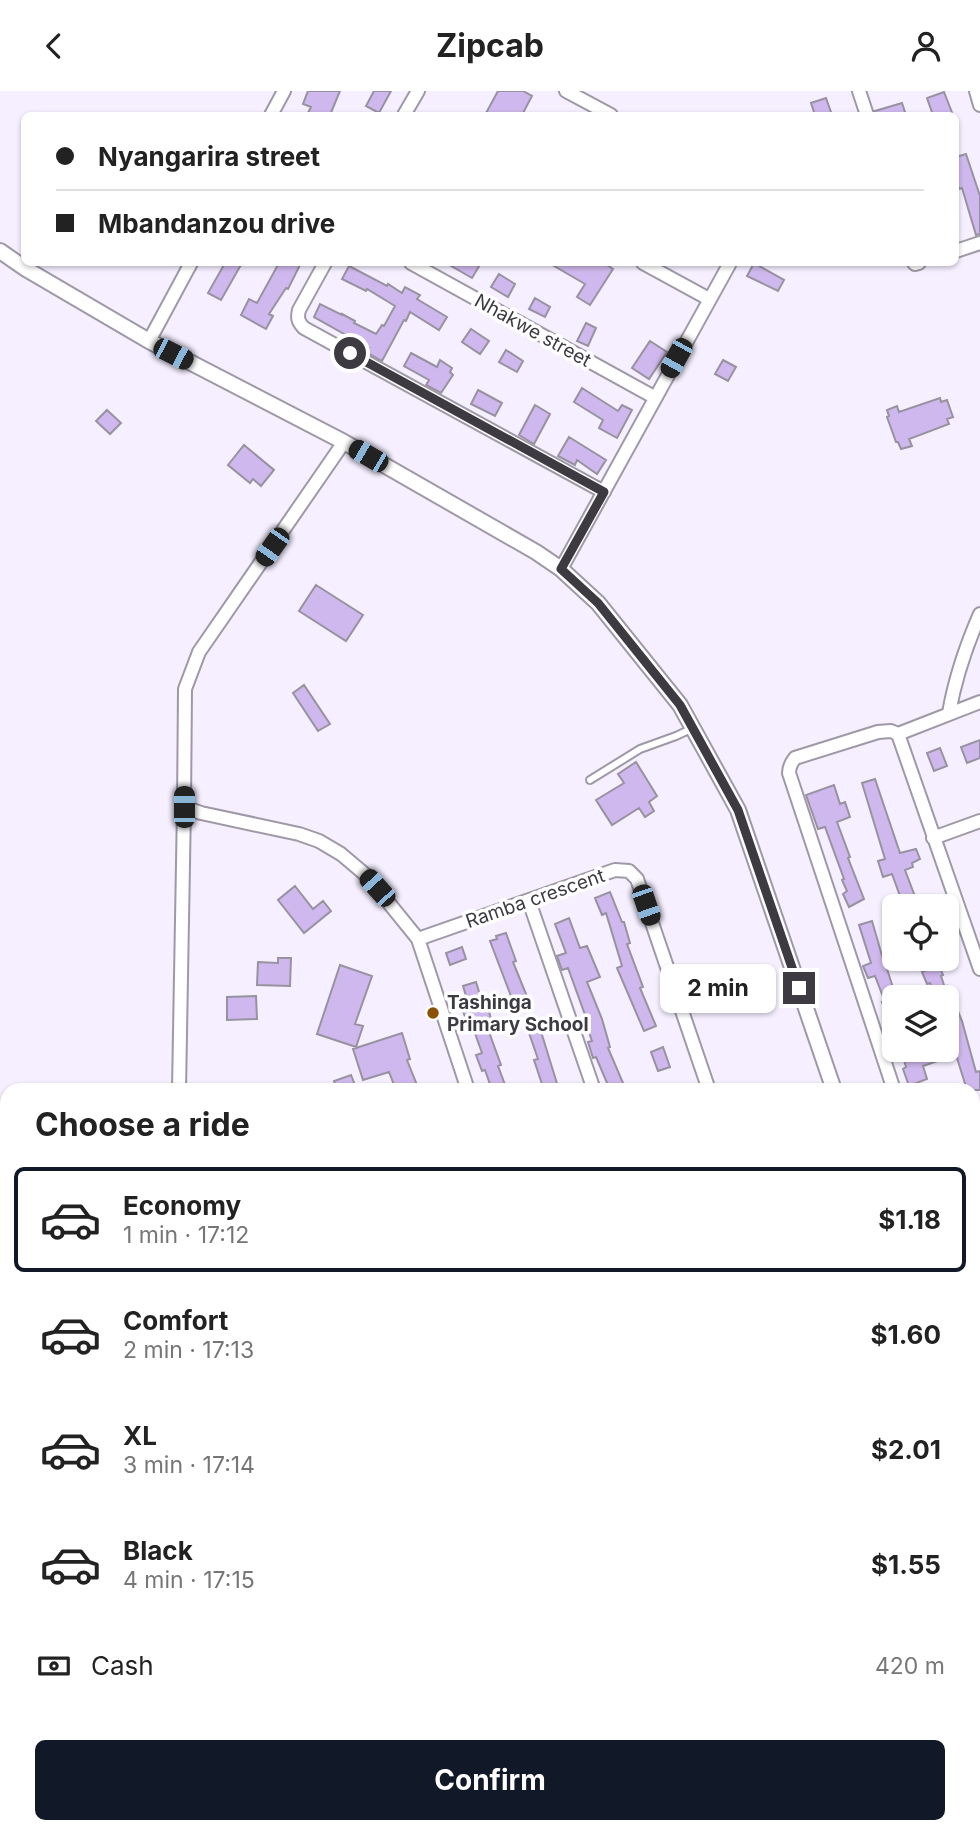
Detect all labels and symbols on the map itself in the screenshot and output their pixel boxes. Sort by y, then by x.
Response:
street label: Nhakwe street [470,289,595,372]
car [150,335,197,373]
car [657,335,696,381]
route start [334,337,366,369]
car [345,436,392,476]
car [252,524,293,570]
car [174,786,195,828]
street label: Ramba crescent [463,864,608,933]
car [356,865,399,911]
car [630,882,663,928]
callout: 2 min [659,963,774,1013]
route end [783,972,815,1004]
place label: Tashinga Primary School [447,991,589,1036]
marker: Tashinga Primary School [425,1005,441,1021]

